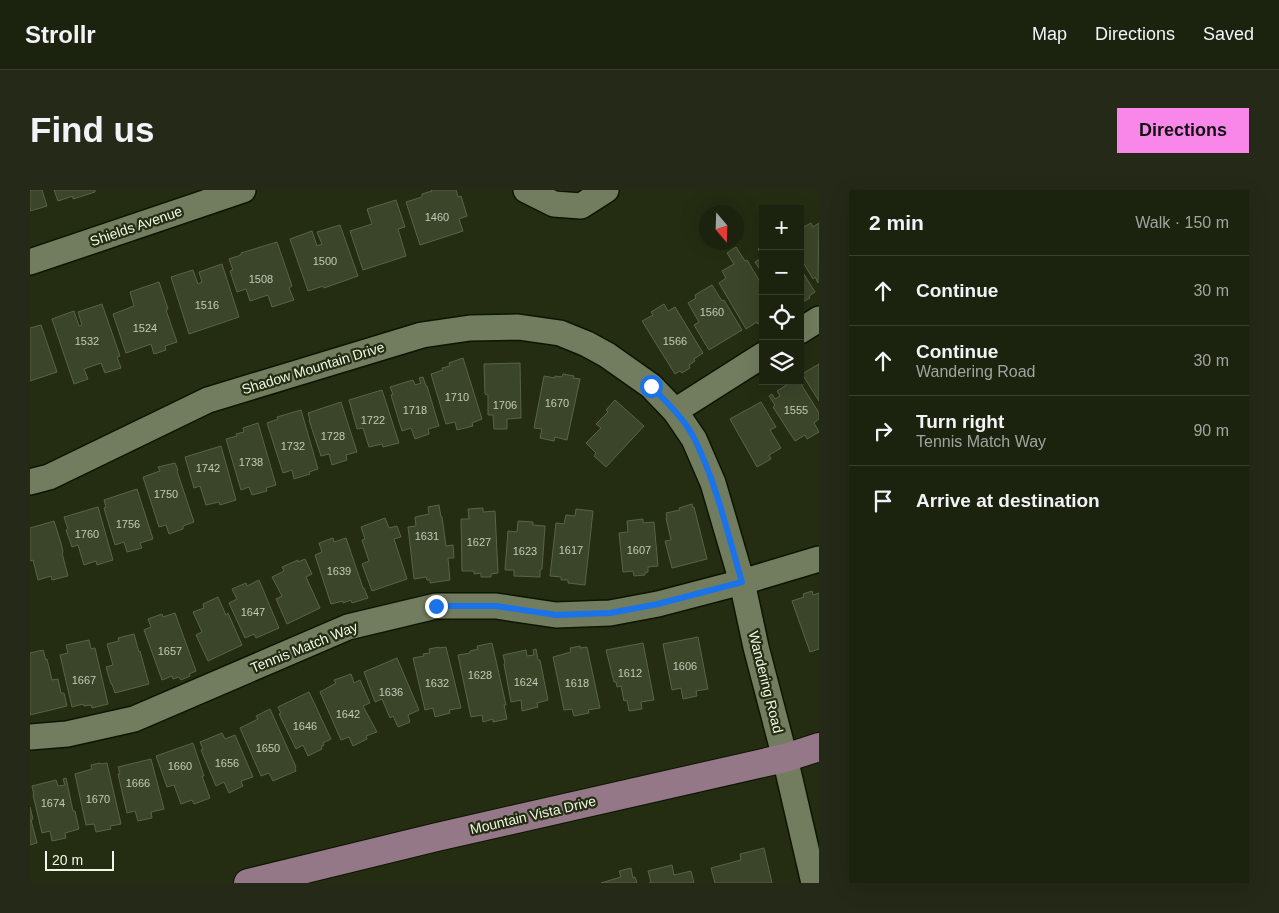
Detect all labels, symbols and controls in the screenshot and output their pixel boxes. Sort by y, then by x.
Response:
text: Strollr [25,21,96,48]
text: Map [1032,24,1067,44]
text: Directions [1095,24,1175,44]
text: Saved [1203,24,1254,44]
button: Directions [1117,108,1249,153]
text: Find us [30,110,154,149]
street label: Shields Avenue [88,203,184,249]
north arrow [699,205,744,250]
map controls [759,205,804,385]
button: + [759,205,804,250]
house number: 1460 [425,211,449,223]
text: 2 min [869,211,924,234]
text: Walk · 150 m [1135,214,1229,231]
button: − [759,250,804,295]
house number: 1500 [313,255,337,267]
house number: 1508 [249,273,273,285]
icon: ahead [869,277,897,305]
text: Continue [916,280,998,301]
text: 30 m [1193,282,1229,299]
button: locate [759,295,804,340]
house number: 1516 [195,299,219,311]
house number: 1560 [700,306,724,318]
house number: 1524 [133,322,157,334]
house number: 1532 [75,335,99,347]
house number: 1566 [663,335,687,347]
street label: Shadow Mountain Drive [240,339,387,397]
button: layers [759,340,804,385]
text: Continue [916,341,998,362]
icon: ahead [869,347,897,375]
text: 30 m [1193,352,1229,369]
text: Wandering Road [916,363,1035,380]
route start [640,375,663,398]
house number: 1710 [445,391,469,403]
house number: 1670 [545,397,569,409]
house number: 1706 [493,399,517,411]
house number: 1718 [403,404,427,416]
house number: 1555 [784,404,808,416]
text: Turn right [916,411,1004,432]
house number: 1722 [361,414,385,426]
icon: right [869,417,897,445]
text: 90 m [1193,422,1229,439]
house number: 1728 [321,430,345,442]
text: Tennis Match Way [916,433,1046,450]
house number: 1732 [281,440,305,452]
house number: 1738 [239,456,263,468]
house number: 1742 [196,462,220,474]
icon: arrive [869,487,897,515]
house number: 1750 [154,488,178,500]
text: Arrive at destination [916,490,1100,511]
house number: 1756 [116,518,140,530]
house number: 1760 [75,528,99,540]
house number: 1631 [415,530,439,542]
house number: 1627 [467,536,491,548]
house number: 1617 [559,544,583,556]
house number: 1607 [627,544,651,556]
house number: 1623 [513,545,537,557]
house number: 1639 [327,565,351,577]
route end [425,595,448,618]
house number: 1647 [241,606,265,618]
street label: Tennis Match Way [248,618,360,676]
street label: Wandering Road [746,629,786,735]
house number: 1657 [158,645,182,657]
house number: 1606 [673,660,697,672]
house number: 1612 [618,667,642,679]
house number: 1628 [468,669,492,681]
house number: 1667 [72,674,96,686]
house number: 1624 [514,676,538,688]
house number: 1632 [425,677,449,689]
house number: 1618 [565,677,589,689]
house number: 1636 [379,686,403,698]
house number: 1642 [336,708,360,720]
house number: 1646 [293,720,317,732]
house number: 1650 [256,742,280,754]
house number: 1656 [215,757,239,769]
house number: 1660 [168,760,192,772]
house number: 1666 [126,777,150,789]
house number: 1670 [86,793,110,805]
street label: Mountain Vista Drive [468,793,598,837]
house number: 1674 [41,797,65,809]
scale bar [45,848,114,871]
text: 20 m [52,852,83,868]

